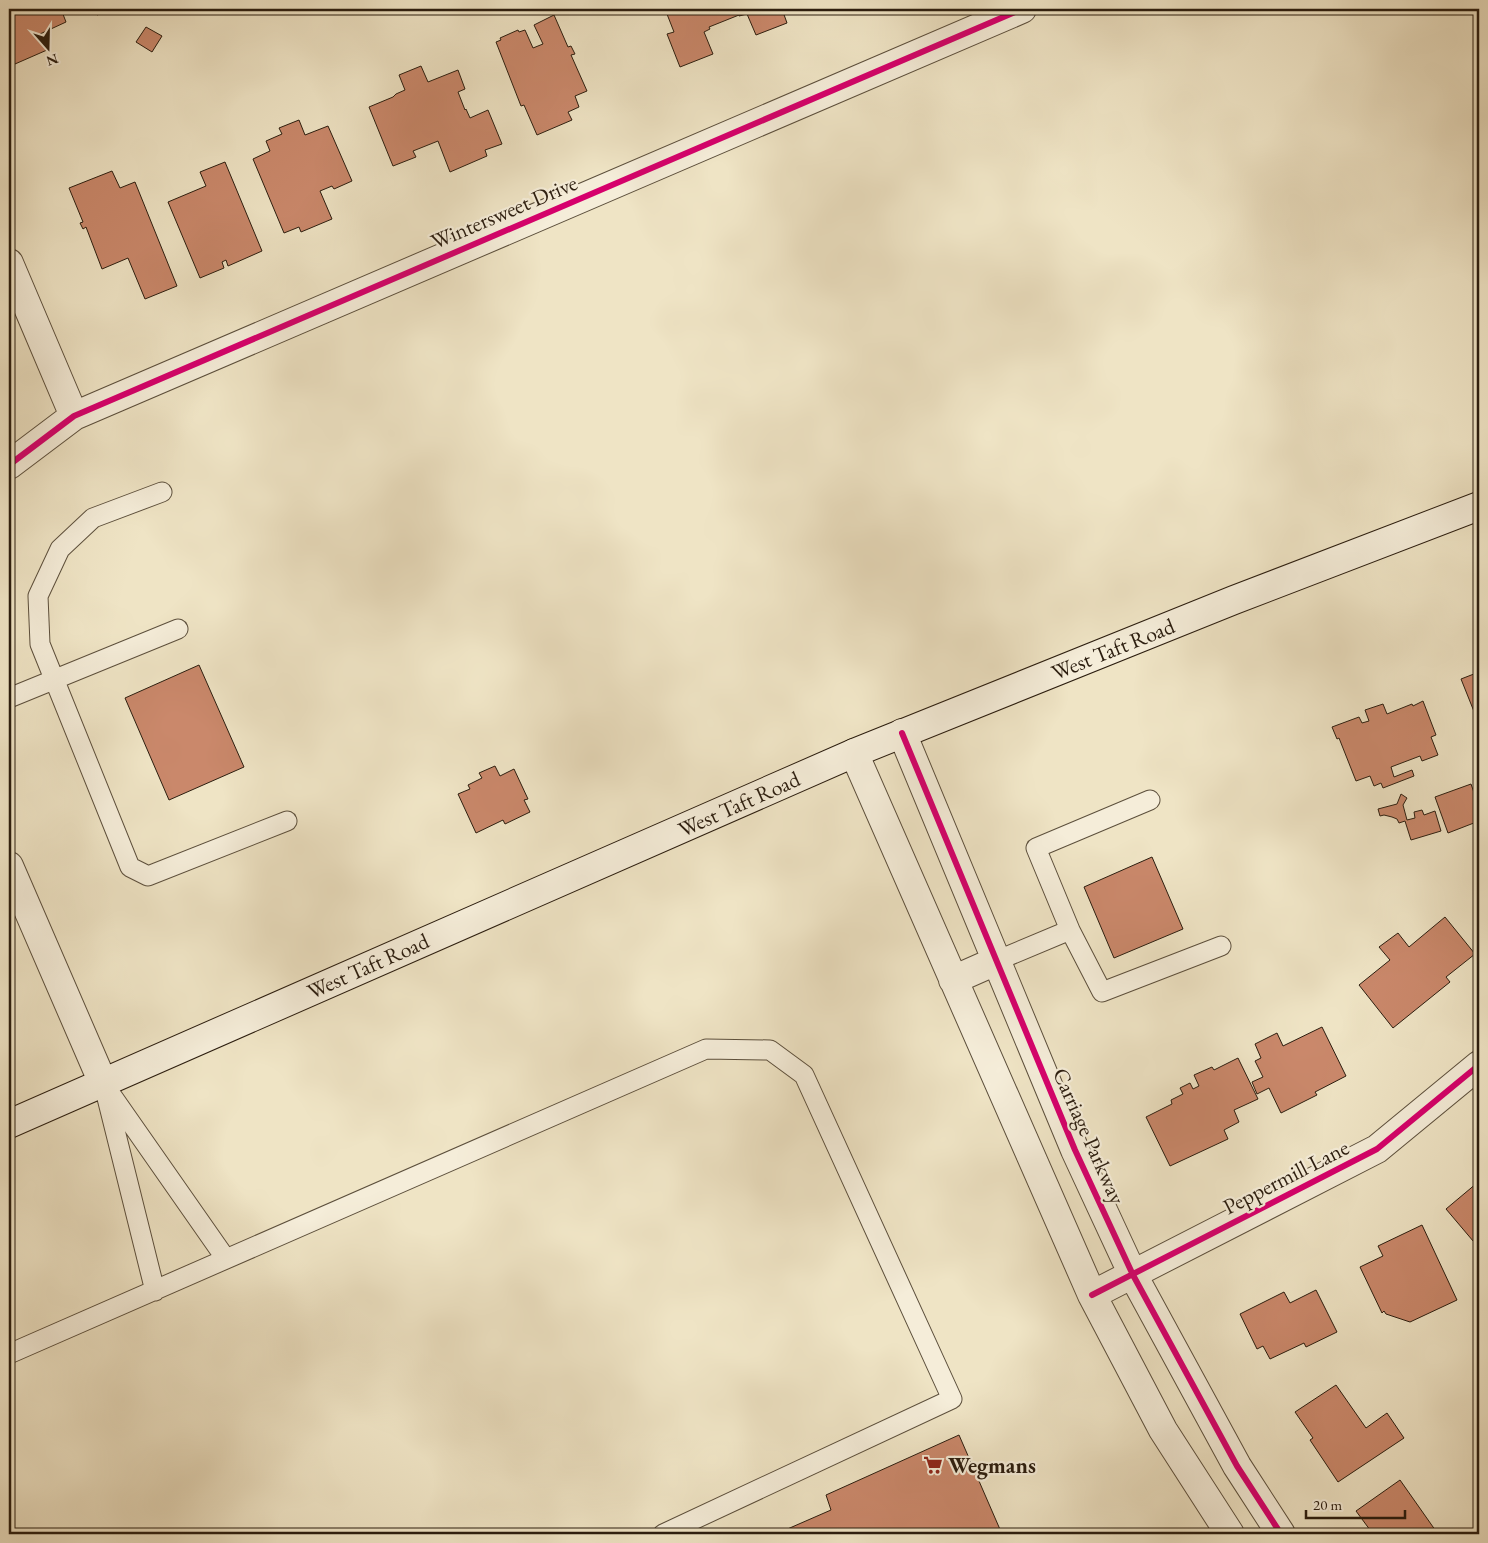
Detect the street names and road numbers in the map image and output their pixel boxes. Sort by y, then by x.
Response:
street label: Wintersweet Drive [426,168,582,256]
street label: West Taft Road [1047,611,1180,687]
street label: West Taft Road [673,764,805,844]
street label: West Taft Road [302,926,434,1006]
street label: Carriage Parkway [1046,1063,1132,1209]
street label: Peppermill Lane [1218,1133,1354,1221]

